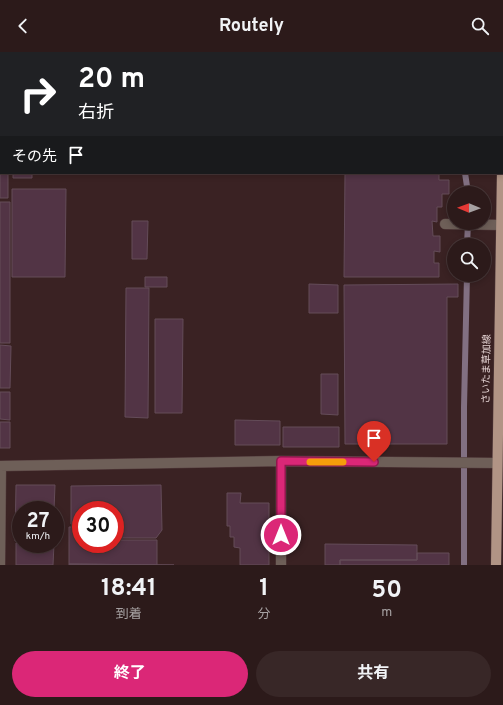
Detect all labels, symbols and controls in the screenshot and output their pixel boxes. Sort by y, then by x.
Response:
icon: back [12,15,34,37]
text: Routely [219,15,284,38]
icon: search [469,15,491,37]
text: 20 m [78,62,145,98]
icon: right [12,68,64,120]
text: 右折 [78,102,114,125]
icon: arrive [65,144,87,166]
text: その先 [12,148,57,167]
north arrow [447,186,491,230]
map controls [447,186,491,282]
button: search [447,238,491,282]
street label: さいたま草加線 [480,334,494,404]
pin [357,421,391,462]
icon: arrive [363,427,385,449]
speed limit sign: 30 [72,501,124,553]
text: 27 [27,509,49,535]
position arrow [260,514,302,556]
text: km/h [26,530,50,543]
text: 18:41 [101,574,157,604]
text: 1 [259,574,269,604]
text: 50 [372,576,402,606]
text: m [381,605,392,621]
text: 到着 [116,607,142,623]
text: 分 [258,607,271,623]
button: 終了 [12,651,248,697]
button: 共有 [256,651,491,697]

